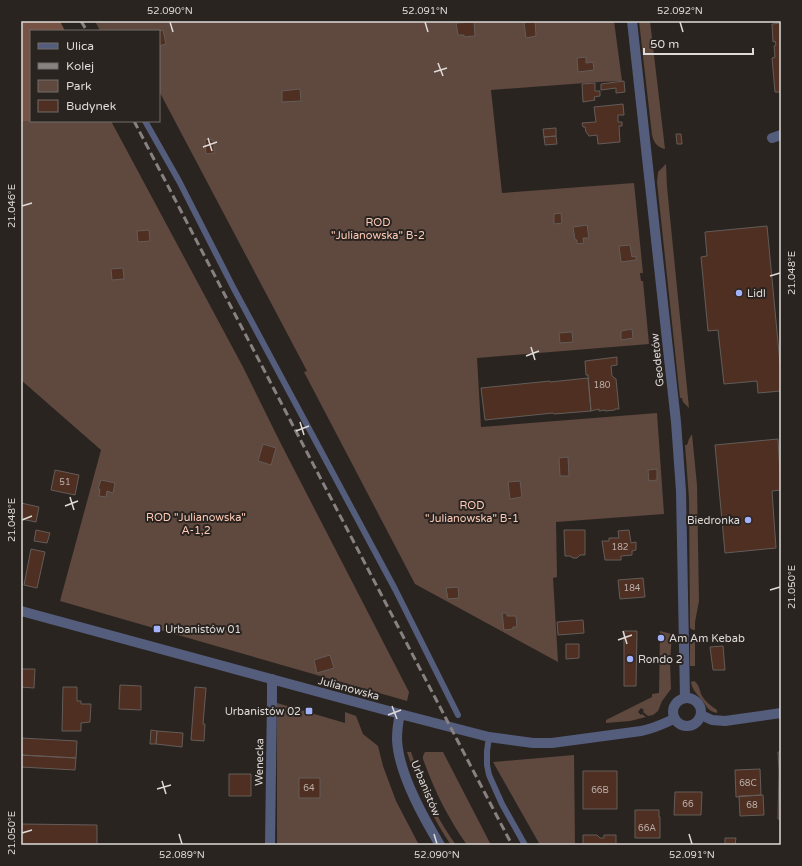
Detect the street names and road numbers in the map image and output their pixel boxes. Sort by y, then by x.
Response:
street label: Geodetów [648,332,667,387]
street label: Julianowska [317,674,381,703]
street label: Wenecka [253,738,266,786]
street label: Urbanistów [408,758,443,818]

